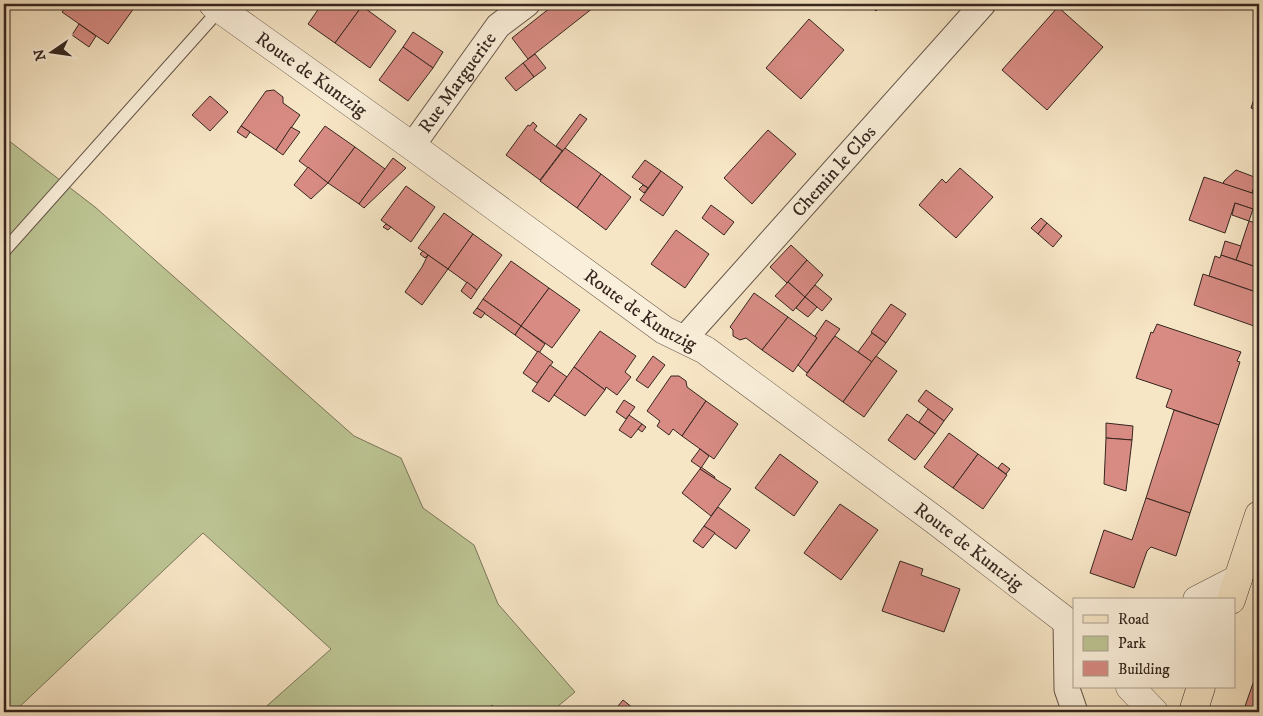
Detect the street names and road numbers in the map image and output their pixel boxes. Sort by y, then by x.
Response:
street label: Route de Kuntzig [251,27,372,122]
street label: Rue Marguerite [414,28,501,137]
street label: Chemin le Clos [787,121,881,222]
street label: Route de Kuntzig [580,264,701,356]
street label: Route de Kuntzig [910,497,1028,596]

